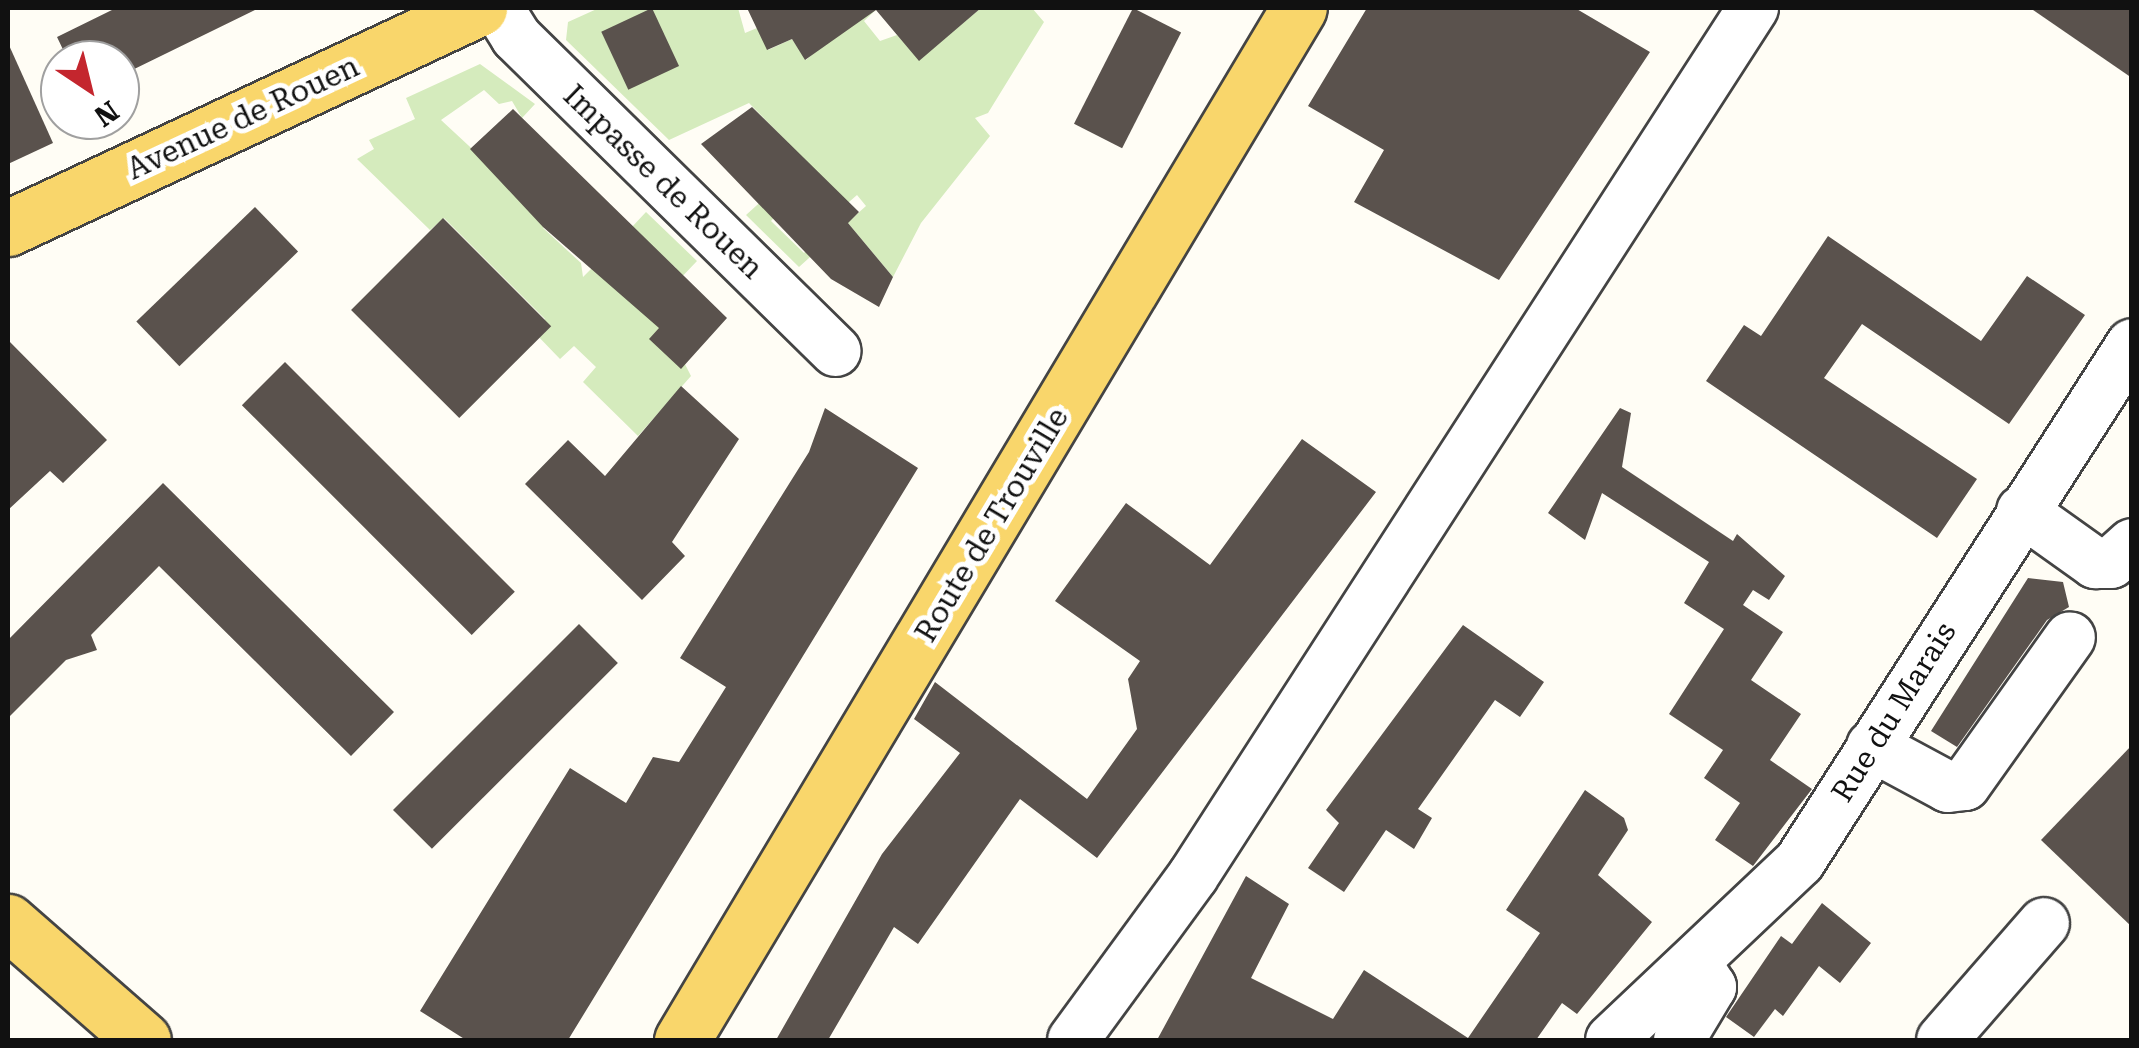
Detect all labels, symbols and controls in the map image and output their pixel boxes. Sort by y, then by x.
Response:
north arrow [40,40,140,140]
street label: Avenue de Rouen [121,48,365,188]
street label: Impasse de Rouen [556,78,770,286]
text: N [88,94,125,133]
street label: Route de Trouville [908,401,1076,649]
street label: Rue du Marais [1824,615,1964,809]

